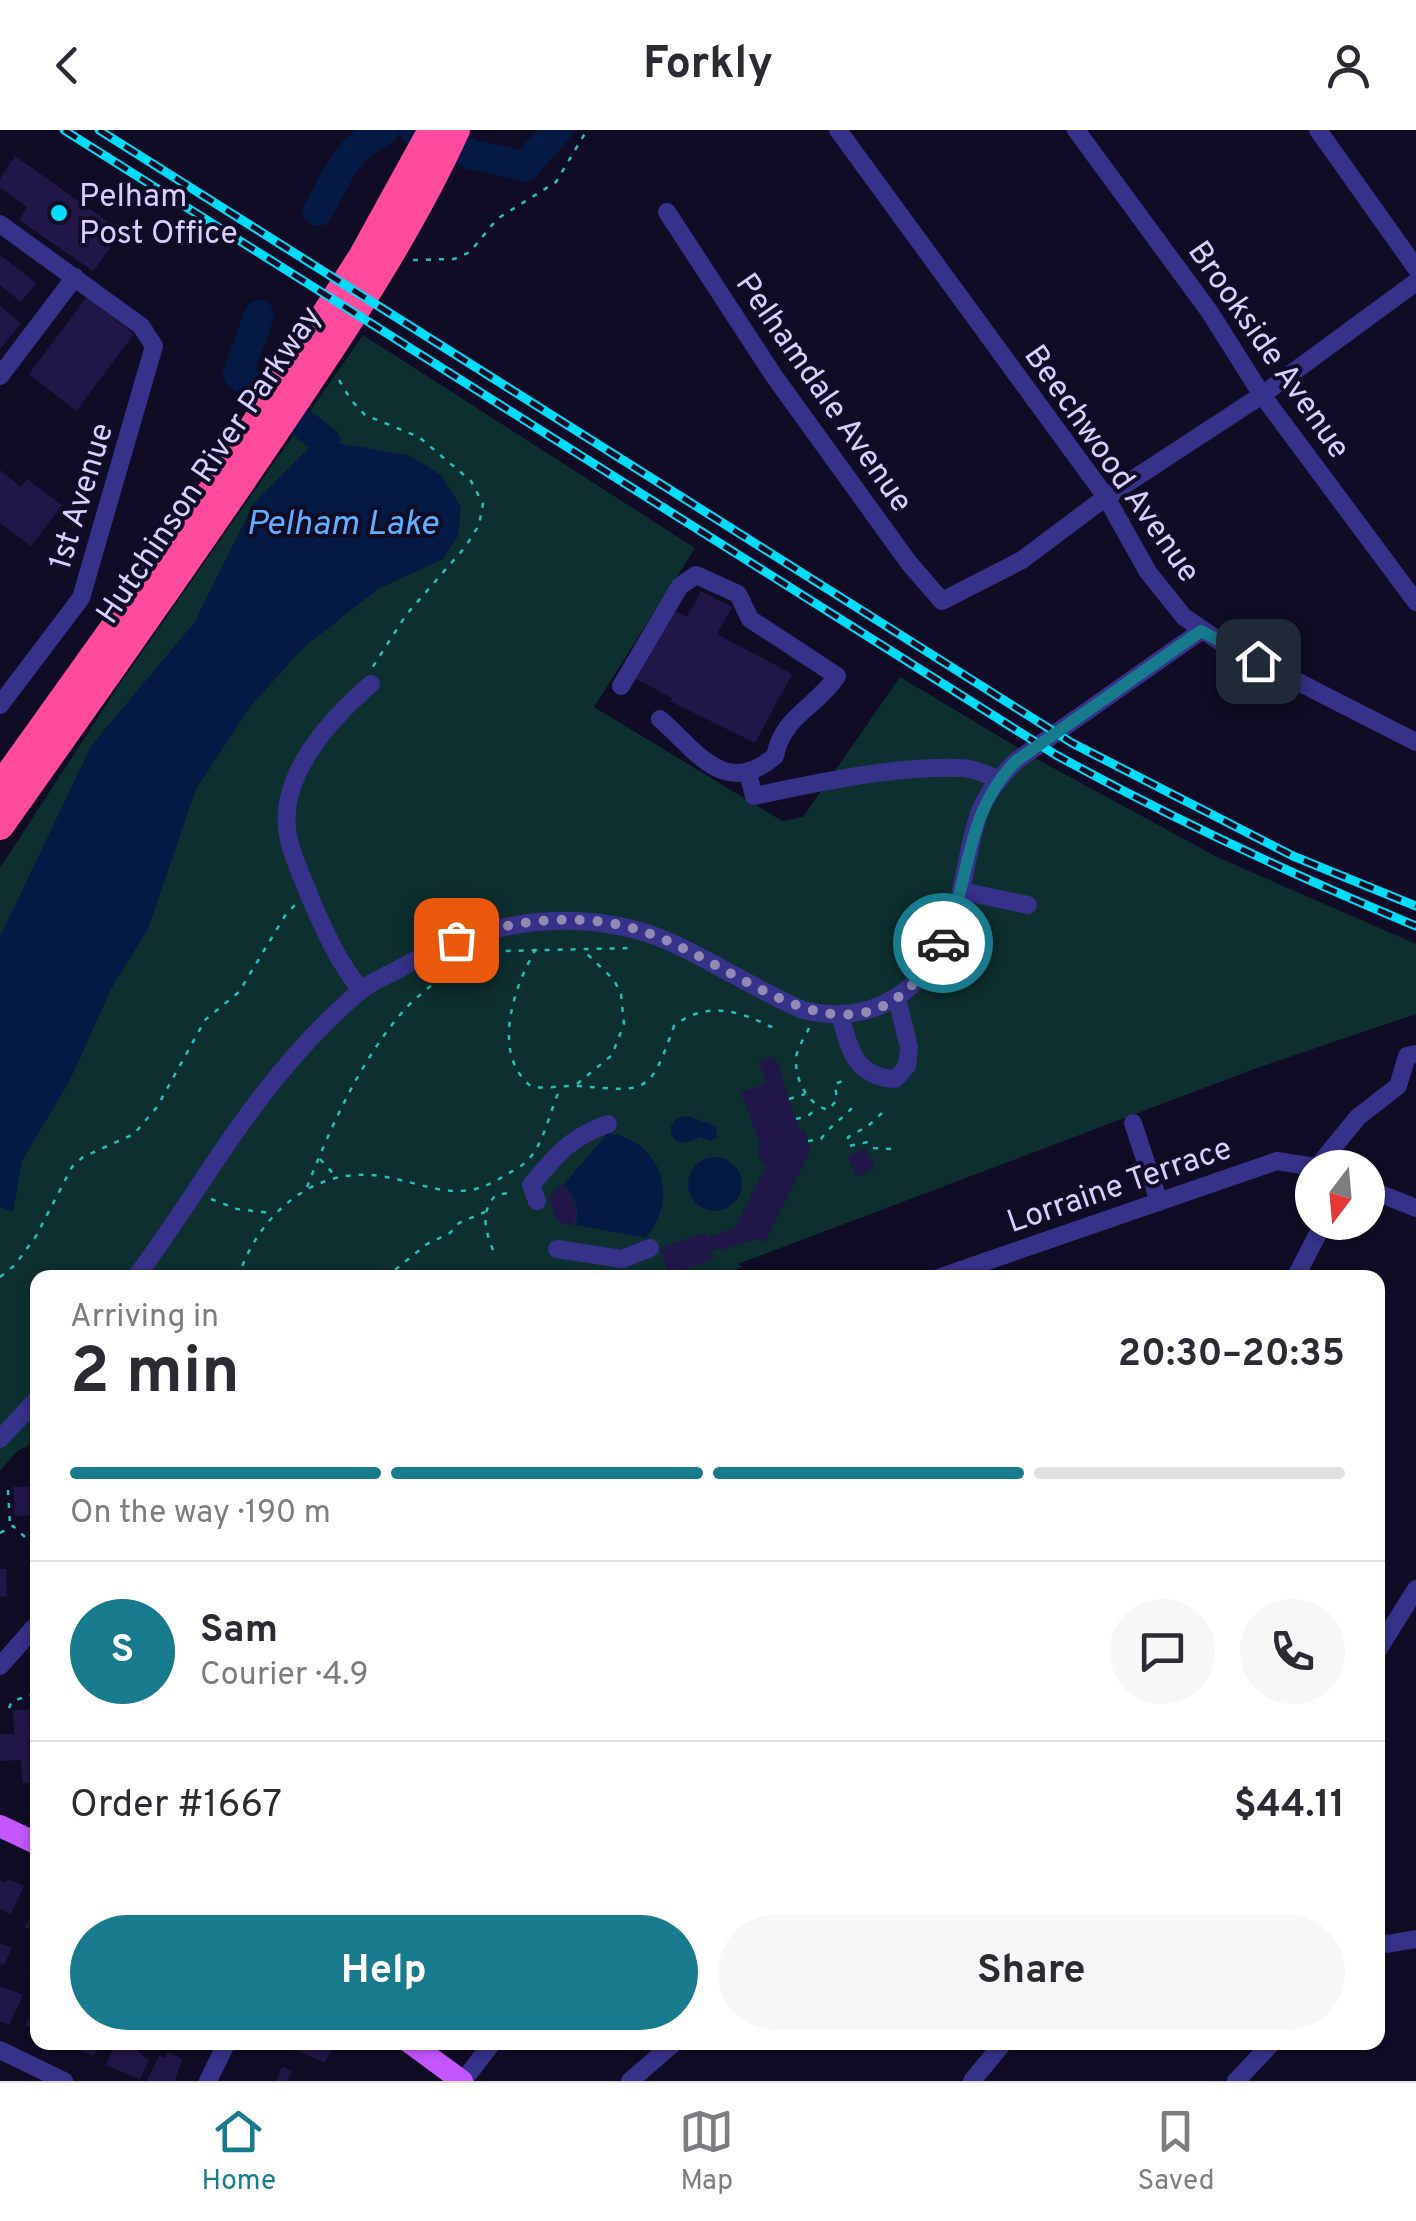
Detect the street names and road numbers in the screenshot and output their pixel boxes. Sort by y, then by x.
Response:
street label: Brookside Avenue [1178,234,1358,467]
street label: Pelhamdale Avenue [725,267,920,521]
street label: Hutchinson River Parkway [89,299,332,632]
street label: Beechwood Avenue [1014,338,1208,591]
street label: 1st Avenue [42,419,124,575]
street label: Lorraine Terrace [1002,1130,1237,1244]

